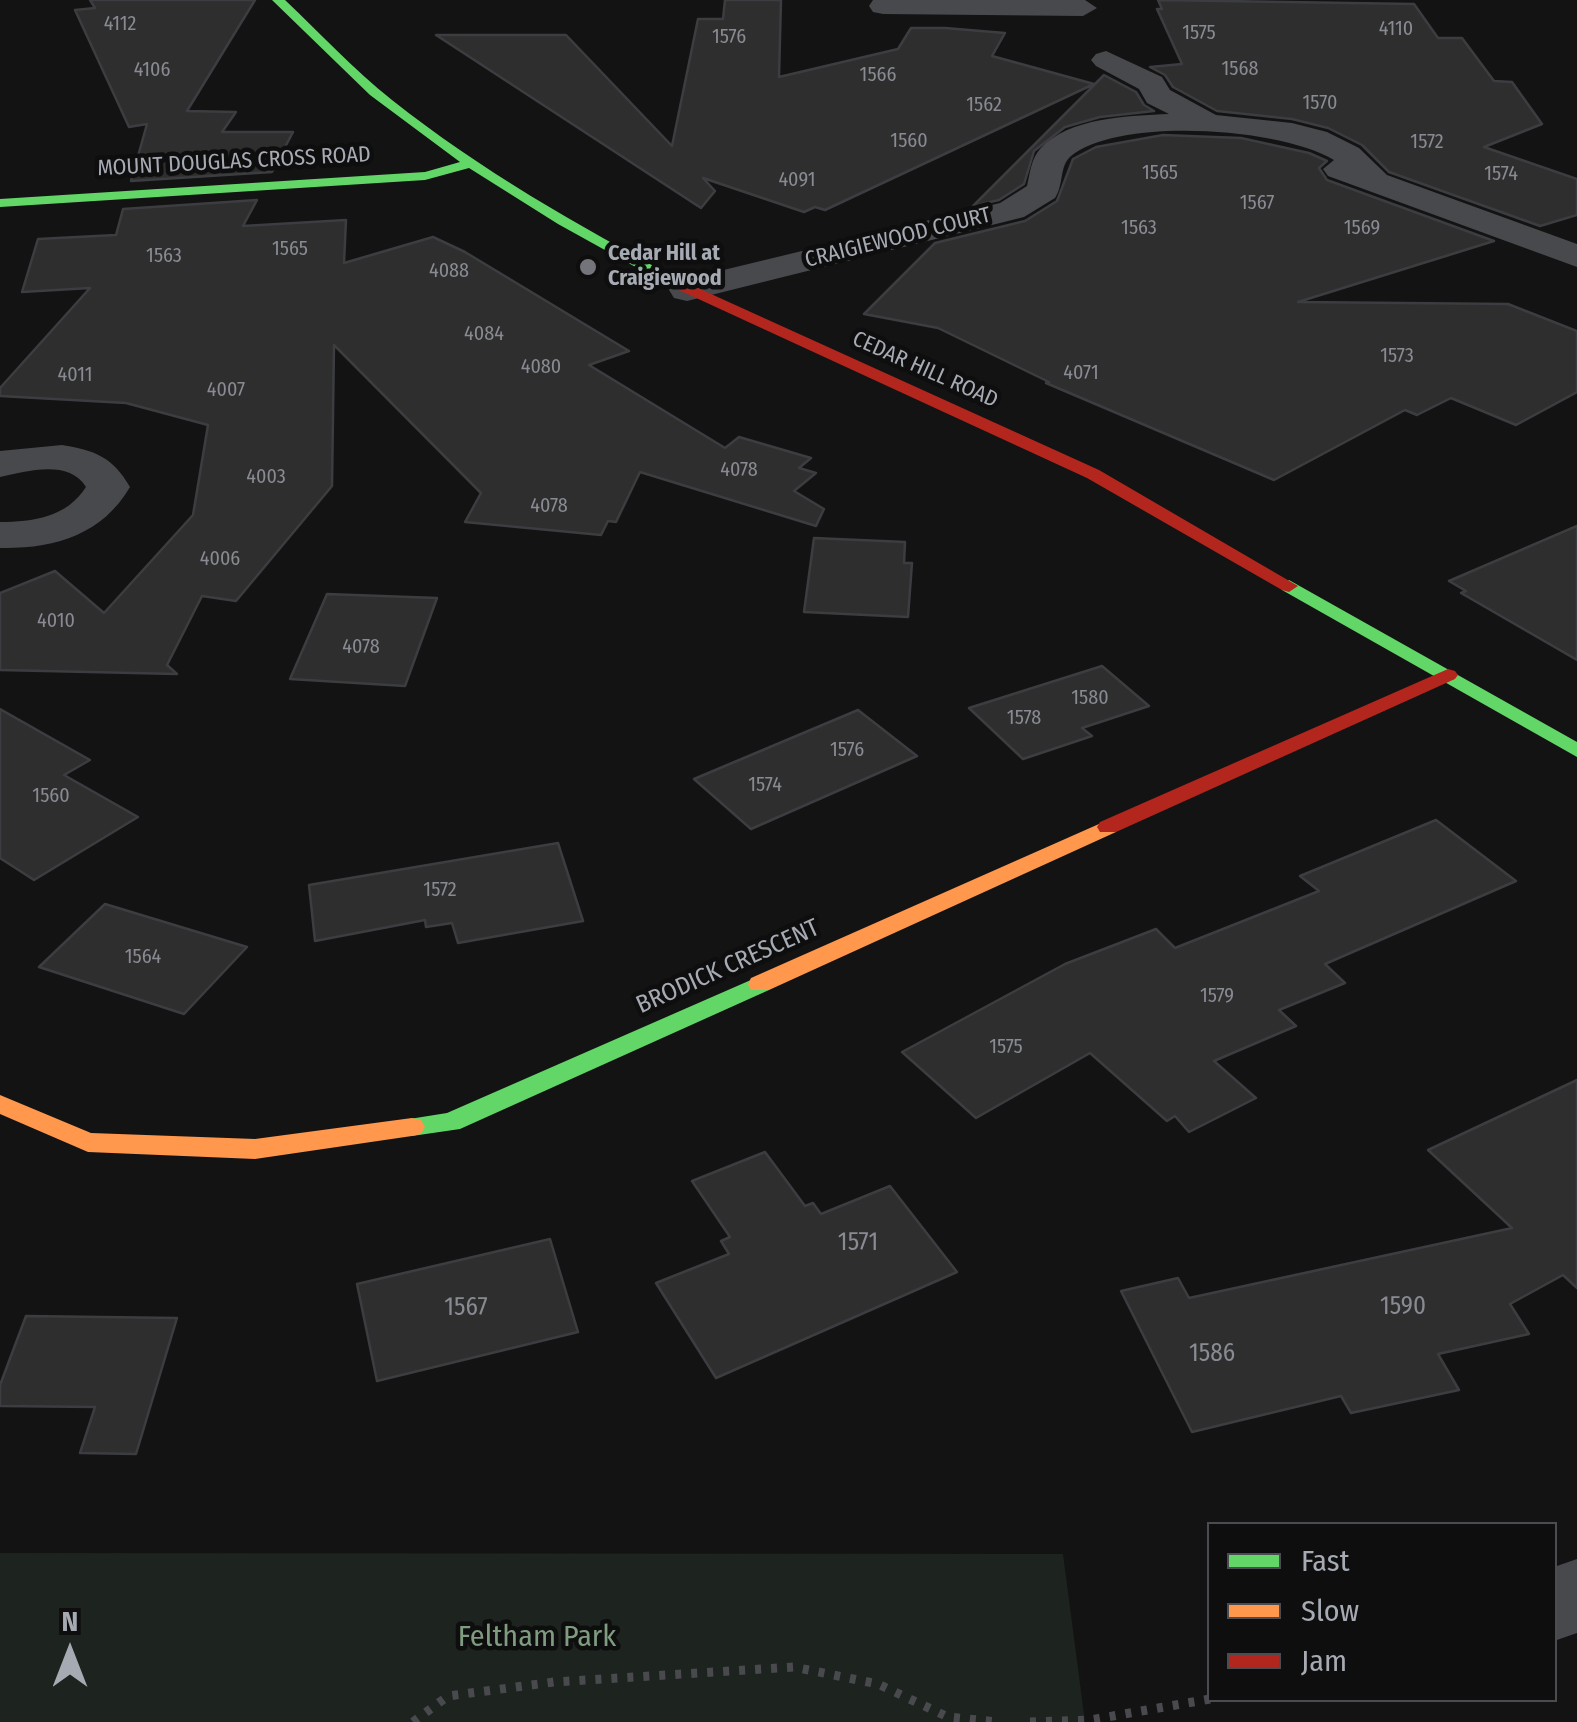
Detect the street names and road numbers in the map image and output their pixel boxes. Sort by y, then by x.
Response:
street label: MOUNT DOUGLAS CROSS ROAD [97,142,371,182]
street label: CRAIGIEWOOD COURT [802,202,994,274]
street label: CEDAR HILL ROAD [848,326,1002,414]
street label: BRODICK CRESCENT [632,913,824,1021]

